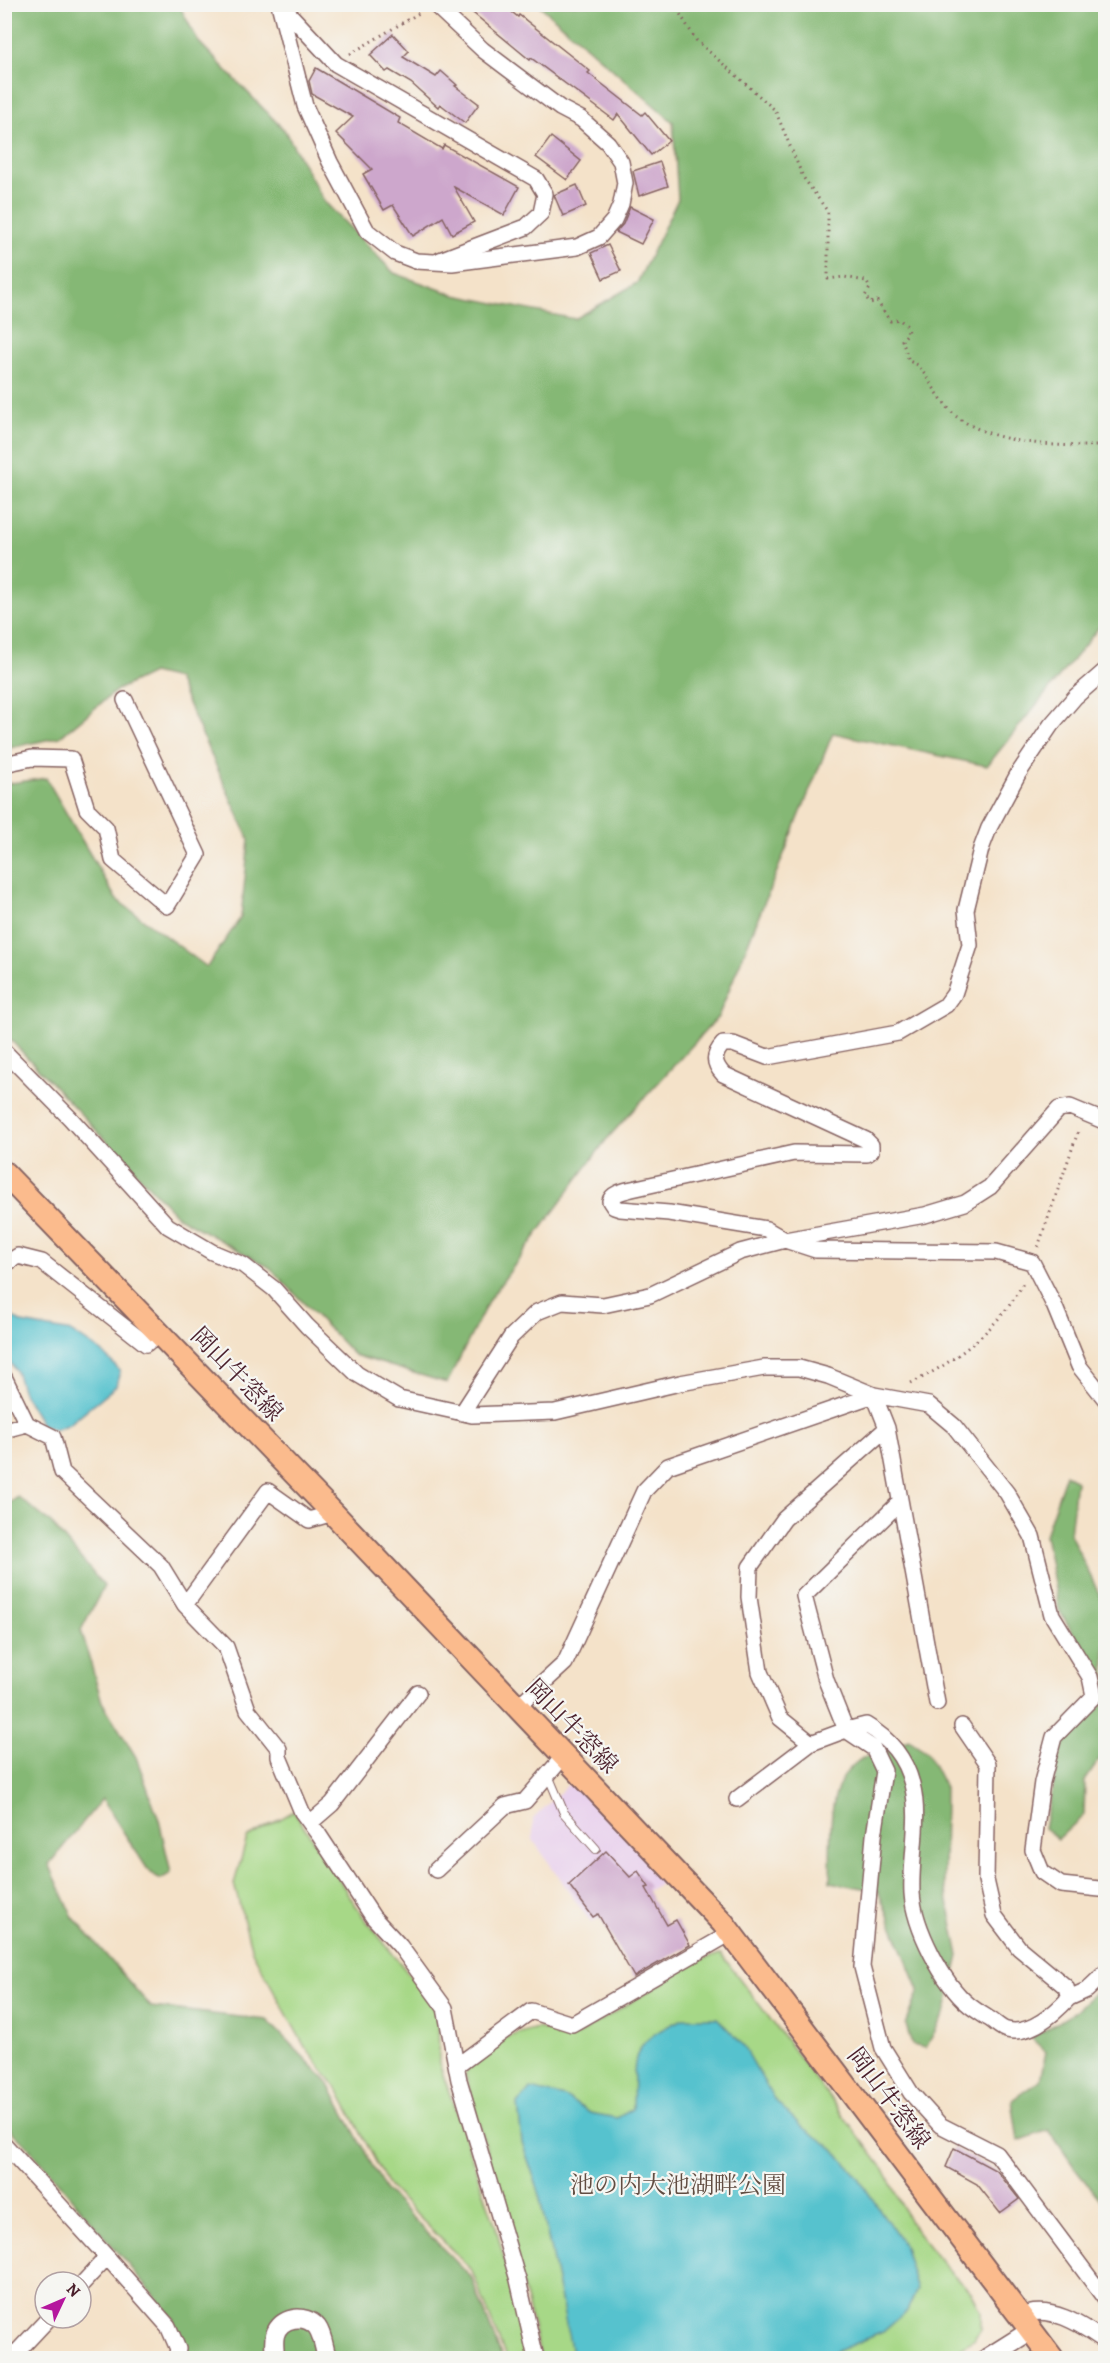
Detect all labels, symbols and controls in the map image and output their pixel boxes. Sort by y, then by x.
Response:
street label: 岡山牛窓線 [184,1320,290,1428]
street label: 岡山牛窓線 [519,1672,625,1780]
street label: 岡山牛窓線 [840,2040,938,2156]
park label: 池の内大池湖畔公園 [570,2169,786,2201]
north arrow [33,2270,93,2330]
text: N [61,2278,85,2302]

